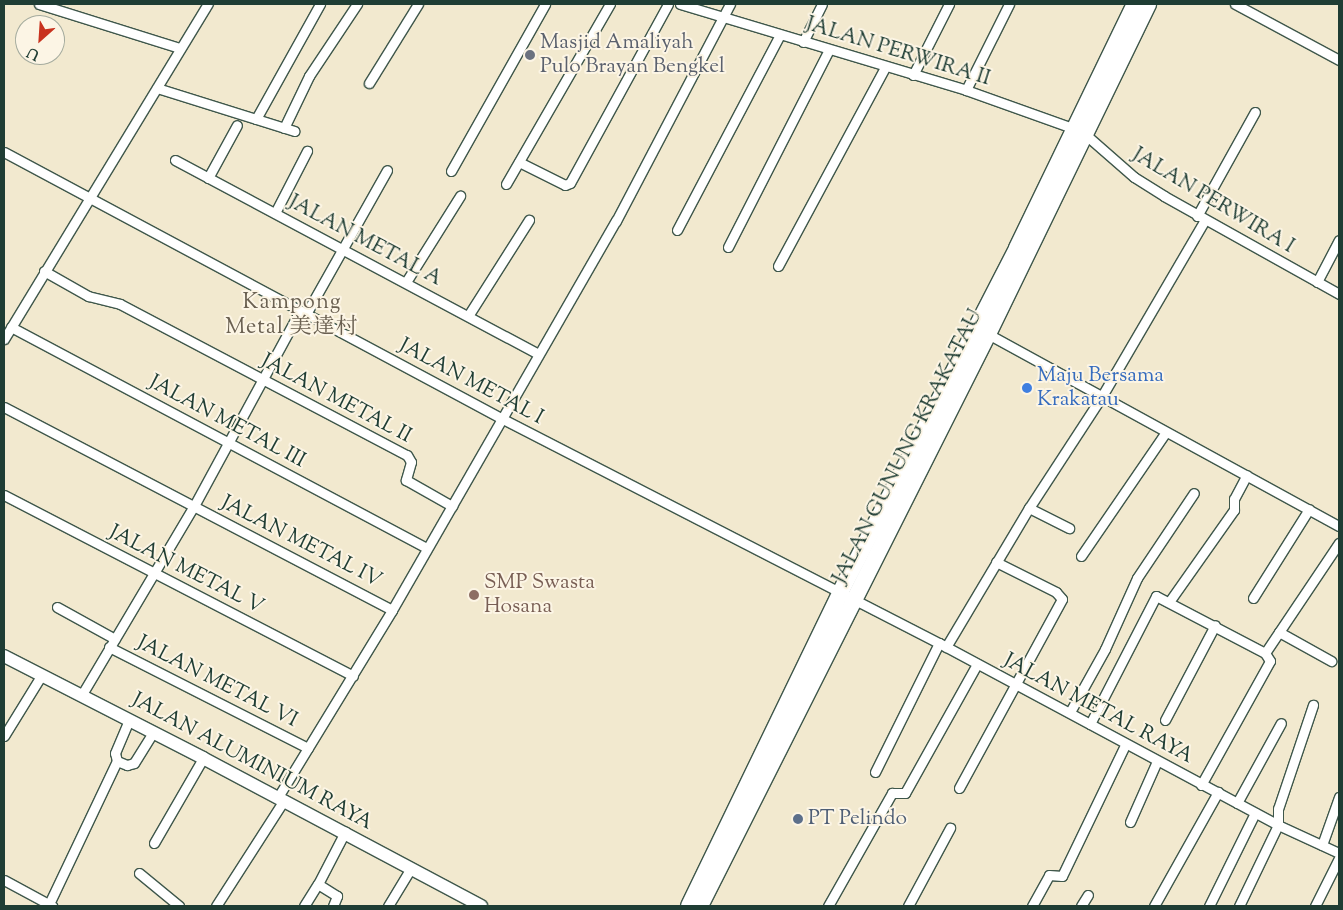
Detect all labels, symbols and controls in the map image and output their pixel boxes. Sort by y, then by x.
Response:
street label: JALAN PERWIRA II [803,12,993,92]
north arrow [15,15,65,65]
place label: Masjid Amaliyah Pulo Brayan Bengkel [540,30,725,80]
text: U [24,41,43,64]
marker: Masjid Amaliyah Pulo Brayan Bengkel [524,49,536,61]
street label: JALAN PERWIRA I [1127,143,1299,259]
street label: JALAN METAL A [284,190,446,292]
district label: Kampong Metal 美達村 [230,290,354,342]
street label: JALAN GUNUNG KRAKATAU [828,306,988,588]
street label: JALAN METAL I [394,333,548,431]
street label: JALAN METAL II [256,349,416,449]
place label: Maju Bersama Krakatau [1037,363,1164,413]
street label: JALAN METAL III [144,370,310,474]
marker: Maju Bersama Krakatau [1021,382,1033,394]
street label: JALAN METAL IV [216,491,386,593]
street label: JALAN METAL V [104,520,268,620]
place label: SMP Swasta Hosana [484,570,595,620]
marker: SMP Swasta Hosana [468,589,480,601]
street label: JALAN METAL VI [132,631,302,733]
street label: JALAN METAL RAYA [999,648,1197,770]
street label: JALAN ALUMINIUM RAYA [127,688,377,836]
place label: PT Pelindo [808,806,907,832]
marker: PT Pelindo [792,813,804,825]

